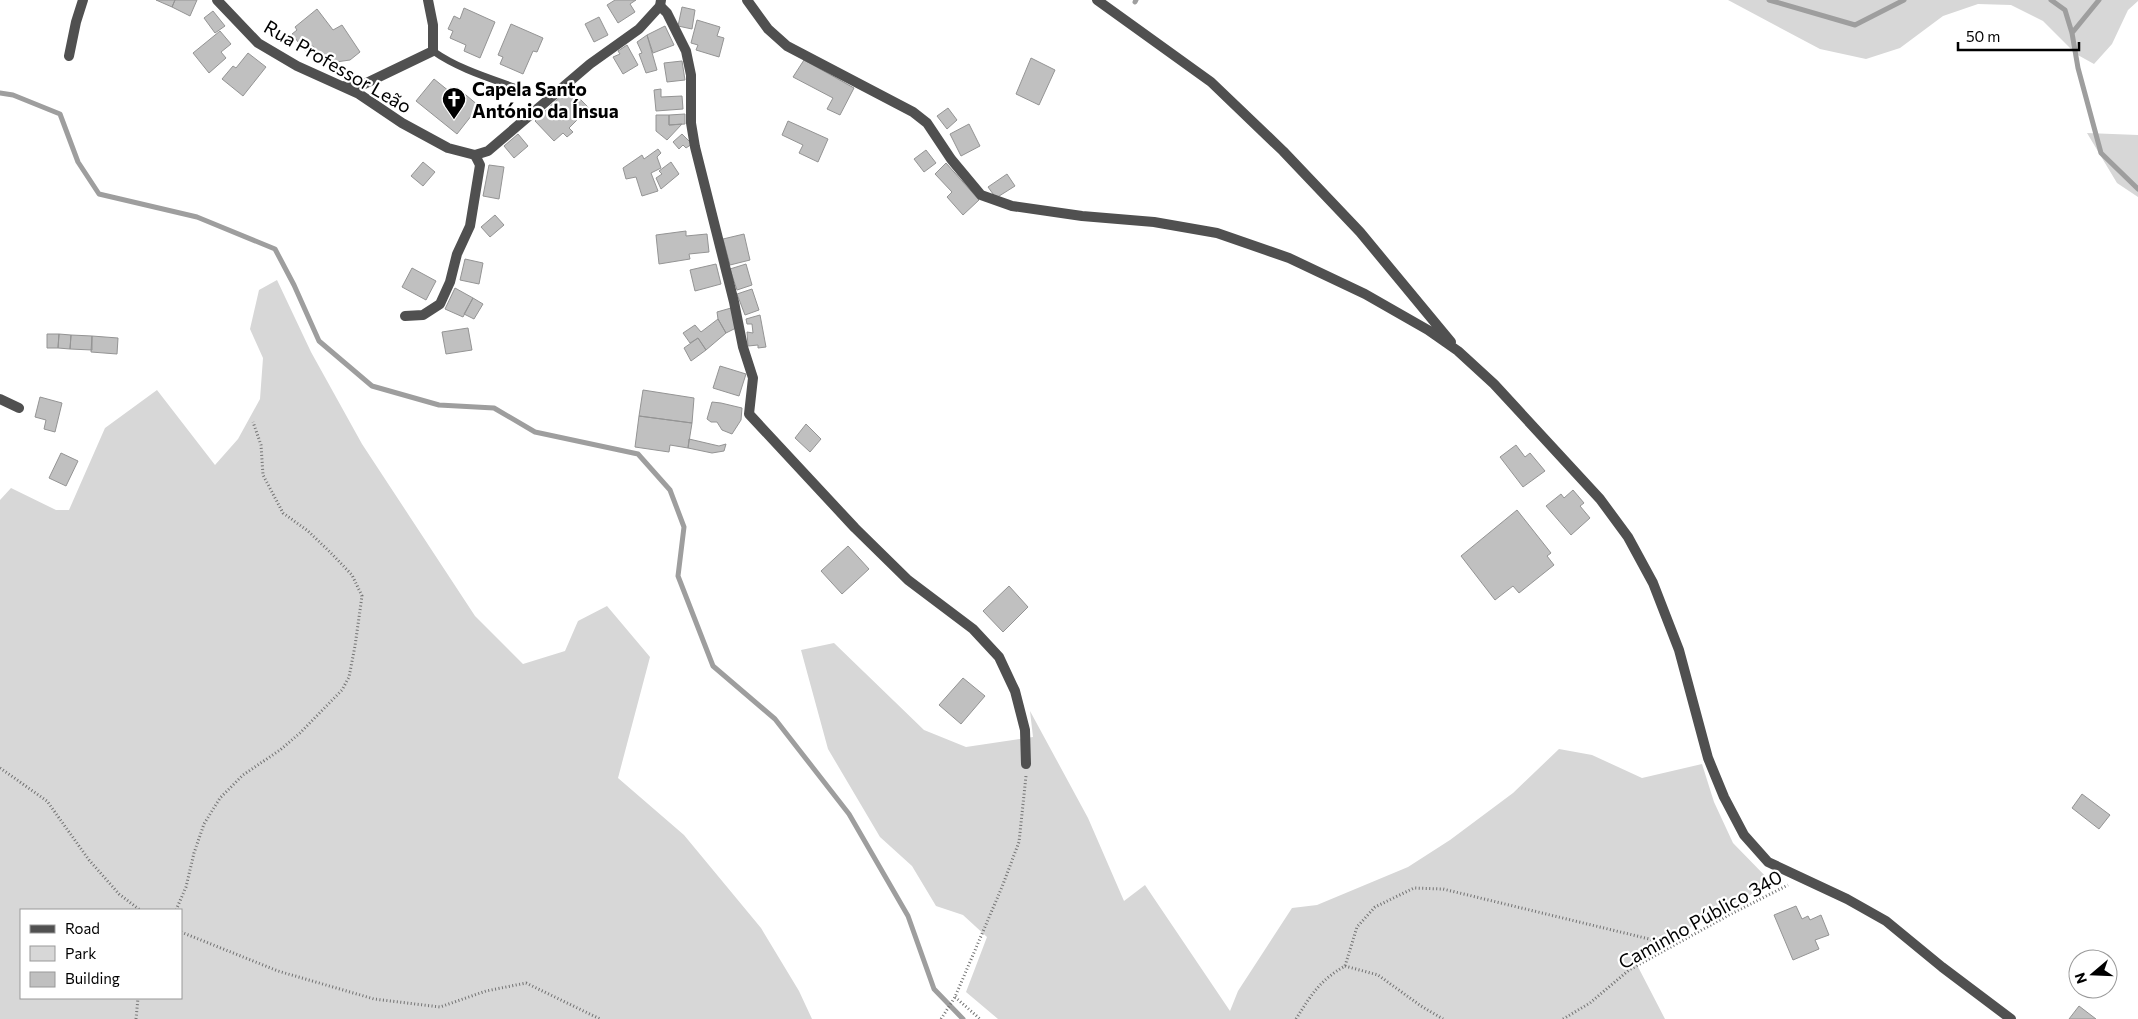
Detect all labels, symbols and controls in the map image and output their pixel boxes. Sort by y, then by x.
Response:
street label: Rua Professor Leão [260,14,416,118]
scale bar [1958,20,2079,52]
text: 50 m [1966,27,2000,45]
place label: Capela Santo António da Ínsua [472,77,619,122]
church icon: Capela Santo António da Ínsua [441,86,467,120]
street label: Caminho Público 340 [1614,864,1786,974]
legend [20,909,182,999]
text: Road [65,919,100,937]
text: Park [65,944,96,962]
north arrow [2068,949,2118,999]
text: Building [65,969,120,987]
text: N [2070,971,2090,986]

